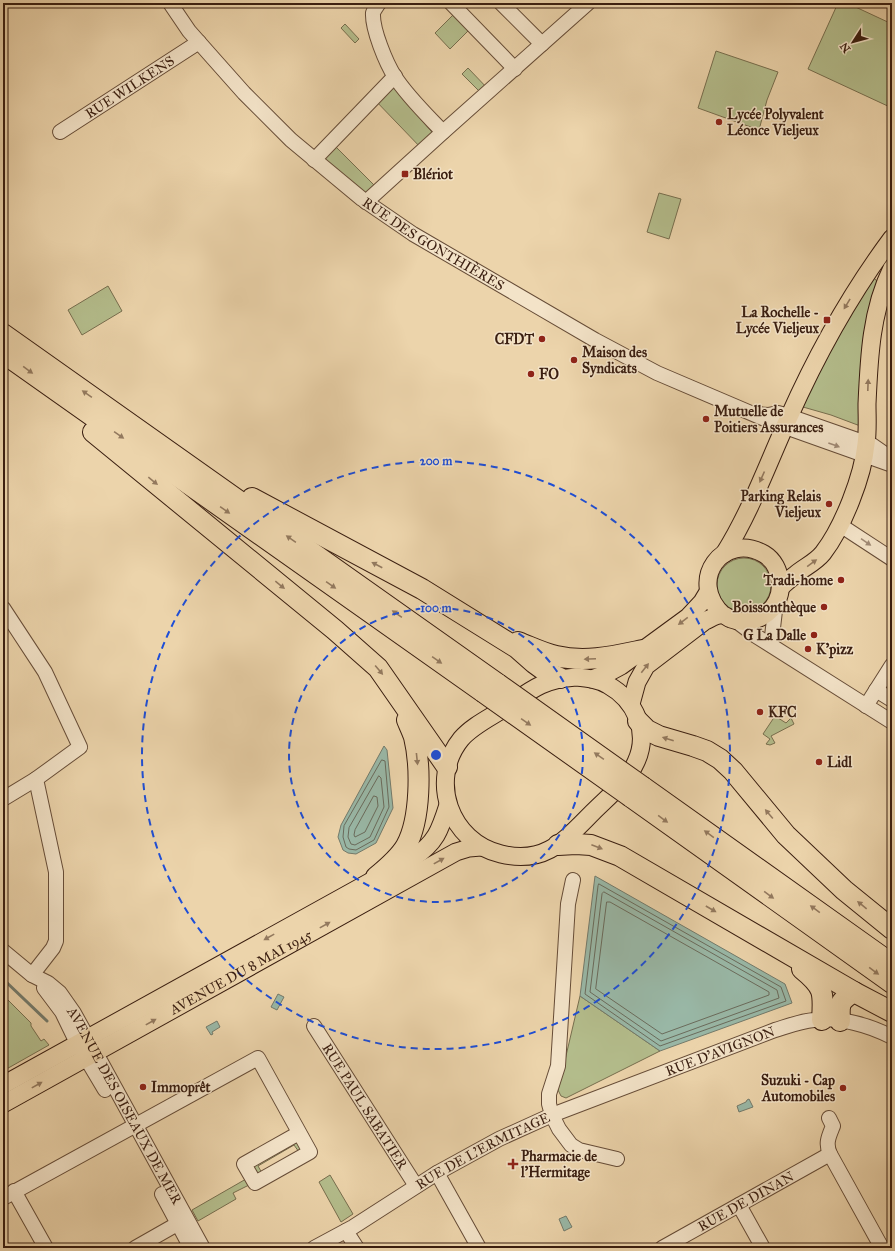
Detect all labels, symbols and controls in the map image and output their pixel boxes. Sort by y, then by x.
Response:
north arrow [833,22,873,62]
text: N [837,39,853,55]
street label: RUE WILKENS [82,52,177,122]
place label: Lycée Polyvalent Léonce Vieljeux [727,106,824,140]
marker: Lycée Polyvalent Léonce Vieljeux [714,117,724,127]
place label: Blériot [413,166,453,183]
marker: Blériot [400,169,410,179]
street label: RUE DES GONTHIÈRES [359,193,508,294]
one-way arrow [843,299,851,309]
place label: La Rochelle - Lycée Vieljeux [736,304,820,338]
marker: La Rochelle - Lycée Vieljeux [822,315,832,325]
place label: CFDT [495,331,534,348]
marker: CFDT [537,334,547,344]
place label: Maison des Syndicats [582,344,647,378]
marker: Maison des Syndicats [569,355,579,365]
one-way arrow [22,366,33,375]
place label: FO [539,366,559,383]
marker: FO [526,369,536,379]
one-way arrow [865,378,871,391]
one-way arrow [82,390,92,398]
place label: Mutuelle de Poitiers Assurances [714,403,823,436]
marker: Mutuelle de Poitiers Assurances [701,414,711,424]
one-way arrow [113,431,124,439]
one-way arrow [828,442,840,448]
text: 200 m [420,454,453,468]
one-way arrow [759,471,765,483]
one-way arrow [147,476,158,485]
place label: Parking Relais Vieljeux [740,488,822,522]
marker: Parking Relais Vieljeux [824,499,834,509]
one-way arrow [220,506,230,514]
one-way arrow [286,535,296,543]
one-way arrow [861,538,871,546]
one-way arrow [806,559,817,567]
one-way arrow [371,562,383,568]
place label: Tradi-home [763,572,833,589]
marker: Tradi-home [836,575,846,585]
one-way arrow [275,581,286,590]
one-way arrow [326,581,336,589]
place label: Boissonthèque [732,599,816,617]
text: 100 m [420,601,453,615]
marker: Boissonthèque [819,602,829,612]
one-way arrow [392,609,403,618]
one-way arrow [677,617,688,625]
place label: G La Dalle [743,627,806,644]
marker: G La Dalle [809,630,819,640]
place label: K'pizz [816,641,854,659]
marker: K'pizz [803,644,813,654]
one-way arrow [432,656,443,664]
one-way arrow [583,656,596,662]
one-way arrow [640,663,649,674]
one-way arrow [374,664,383,675]
place label: KFC [768,704,797,721]
marker: KFC [755,707,765,717]
one-way arrow [521,718,531,726]
one-way arrow [661,736,673,742]
centre of rings [429,748,443,762]
one-way arrow [594,752,605,760]
one-way arrow [413,753,420,765]
place label: Lidl [827,754,853,771]
marker: Lidl [814,757,824,767]
one-way arrow [765,809,774,819]
one-way arrow [658,815,668,823]
one-way arrow [704,830,714,838]
one-way arrow [591,844,602,850]
one-way arrow [433,858,445,865]
one-way arrow [763,891,774,899]
one-way arrow [856,900,867,909]
one-way arrow [809,905,820,913]
one-way arrow [705,906,716,913]
one-way arrow [319,921,331,928]
street label: AVENUE DU 8 MAI 1945 [166,925,315,1019]
one-way arrow [263,934,275,941]
one-way arrow [869,967,880,975]
street label: AVENUE DES OISEAUX DE MER [63,1002,186,1208]
one-way arrow [145,1019,157,1026]
street label: RUE D'AVIGNON [663,1022,777,1079]
street label: RUE PAUL SABATIER [319,1040,412,1173]
place label: Suzuki - Cap Automobiles [761,1072,835,1105]
place label: Immoprêt [151,1079,211,1097]
one-way arrow [31,1082,43,1089]
marker: Immoprêt [138,1082,148,1092]
marker: Suzuki - Cap Automobiles [838,1083,848,1093]
street label: RUE DE L'ERMITAGE [412,1109,552,1193]
place label: Pharmacie de l'Hermitage [520,1148,597,1182]
marker: Pharmacie de l'Hermitage [508,1159,518,1169]
street label: RUE DE DINAN [695,1167,797,1235]

